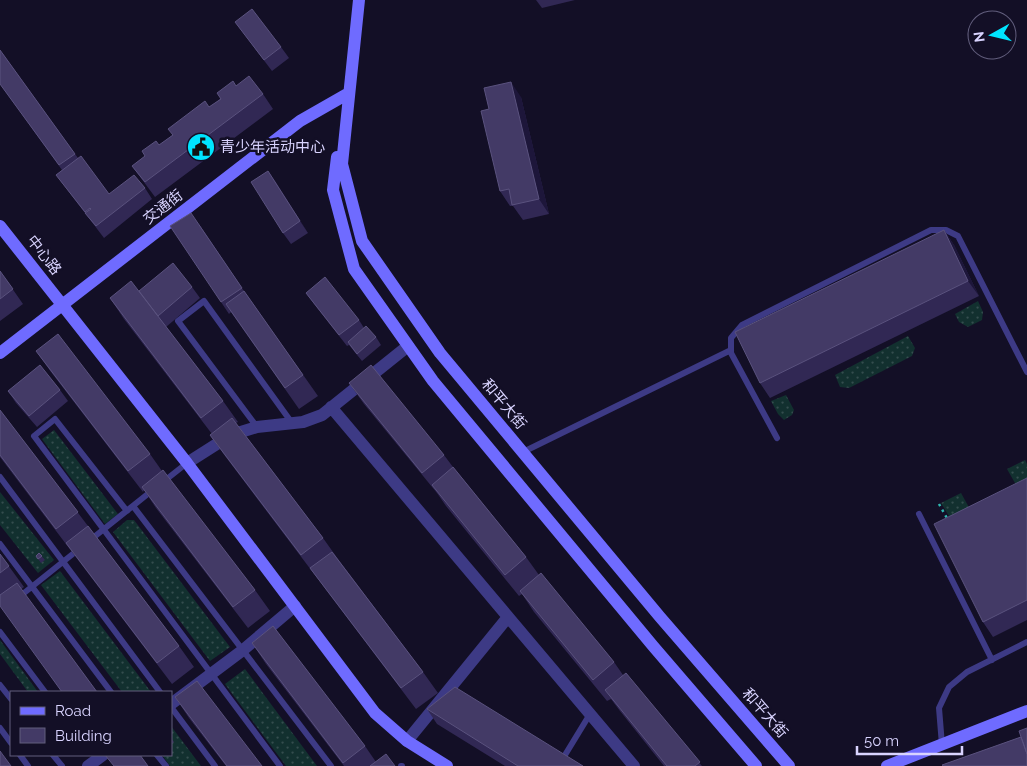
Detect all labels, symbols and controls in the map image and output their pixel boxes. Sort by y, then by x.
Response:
north arrow [967,10,1017,60]
text: N [970,30,988,43]
public building icon: 青少年活动中心 [186,132,216,162]
place label: 青少年活动中心 [220,138,325,156]
street label: 交通街 [140,186,186,228]
street label: 中心路 [23,232,65,278]
street label: 和平大街 [478,375,530,433]
street label: 和平大街 [739,684,791,742]
legend [10,691,172,756]
text: Road [55,702,91,720]
scale bar [857,724,962,756]
text: Building [55,727,112,745]
text: 50 m [864,732,899,750]

